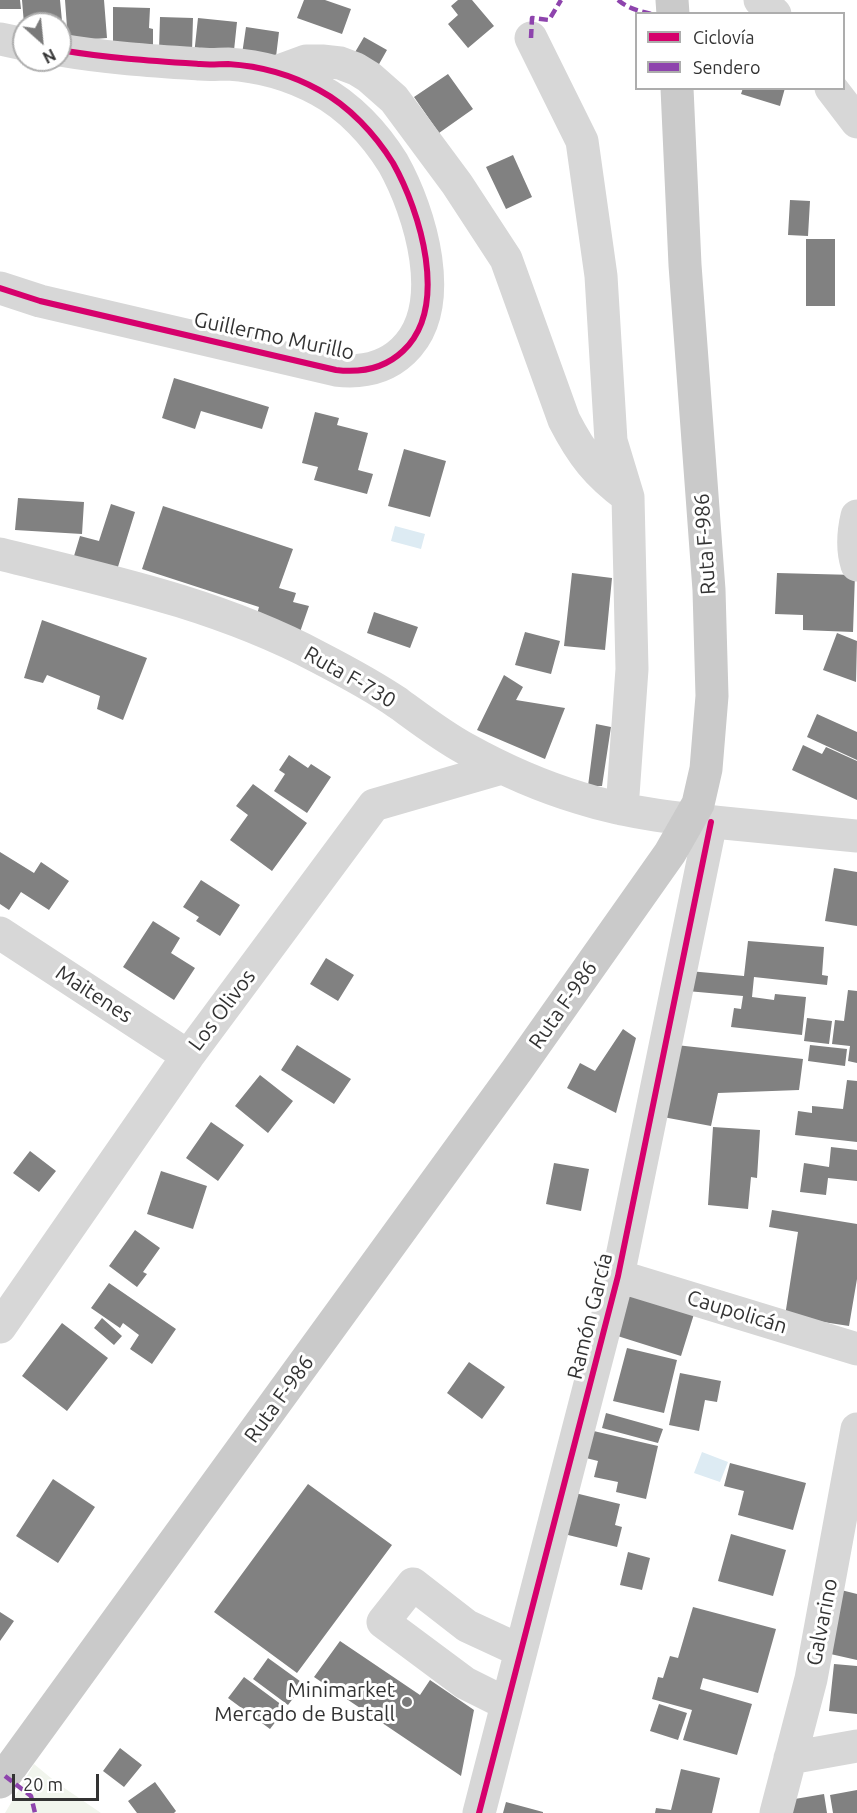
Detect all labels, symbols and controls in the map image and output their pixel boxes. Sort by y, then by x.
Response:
north arrow [12,12,72,72]
legend [635,12,845,90]
text: Ciclovía [693,27,754,47]
text: N [40,46,59,67]
text: Sendero [693,57,760,77]
street label: Guillermo Murillo [191,307,357,365]
street label: Ruta F-986 [689,492,721,596]
street label: Ruta F-730 [300,641,400,713]
street label: Ruta F-986 [524,956,602,1054]
street label: Maitenes [51,960,137,1028]
street label: Los Olivos [183,964,261,1056]
street label: Ramón García [562,1250,618,1382]
street label: Caupolicán [684,1285,790,1339]
street label: Ruta F-986 [239,1351,319,1447]
street label: Galvarino [801,1576,843,1668]
place label: Minimarket Mercado de Bustall [214,1677,395,1727]
marker: Minimarket Mercado de Bustall [400,1695,414,1709]
scale bar [15,1762,102,1800]
text: 20 m [23,1774,63,1794]

